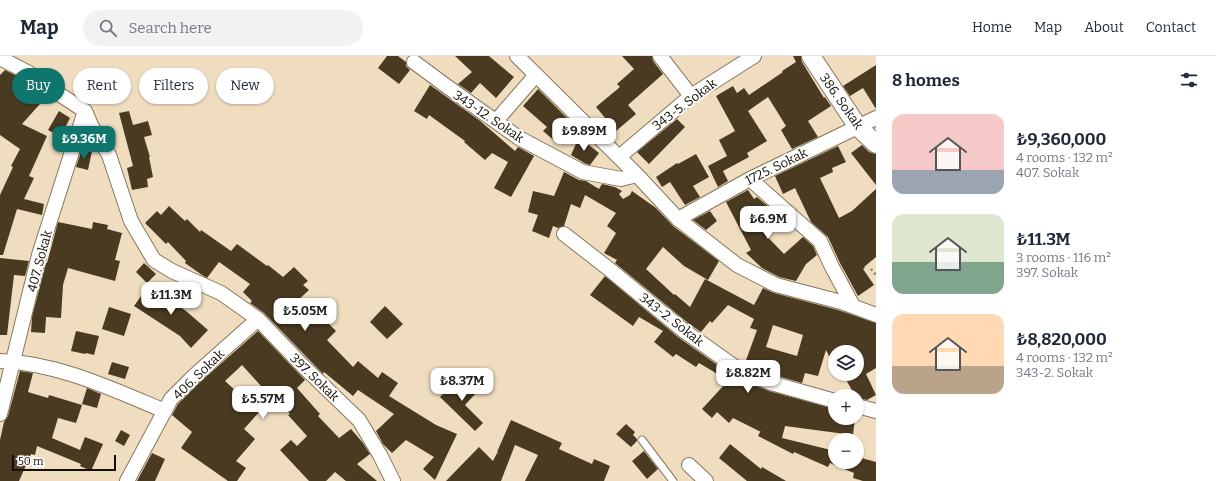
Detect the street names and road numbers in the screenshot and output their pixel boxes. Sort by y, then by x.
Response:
street label: 386. Sokak [817,70,867,133]
street label: 343-5. Sokak [649,75,720,133]
street label: 343-12. Sokak [450,87,527,146]
street label: 1725. Sokak [743,145,810,188]
street label: 407. Sokak [24,228,55,294]
street label: 343-2. Sokak [637,290,707,349]
street label: 406. Sokak [170,346,228,403]
street label: 397. Sokak [287,350,343,405]

